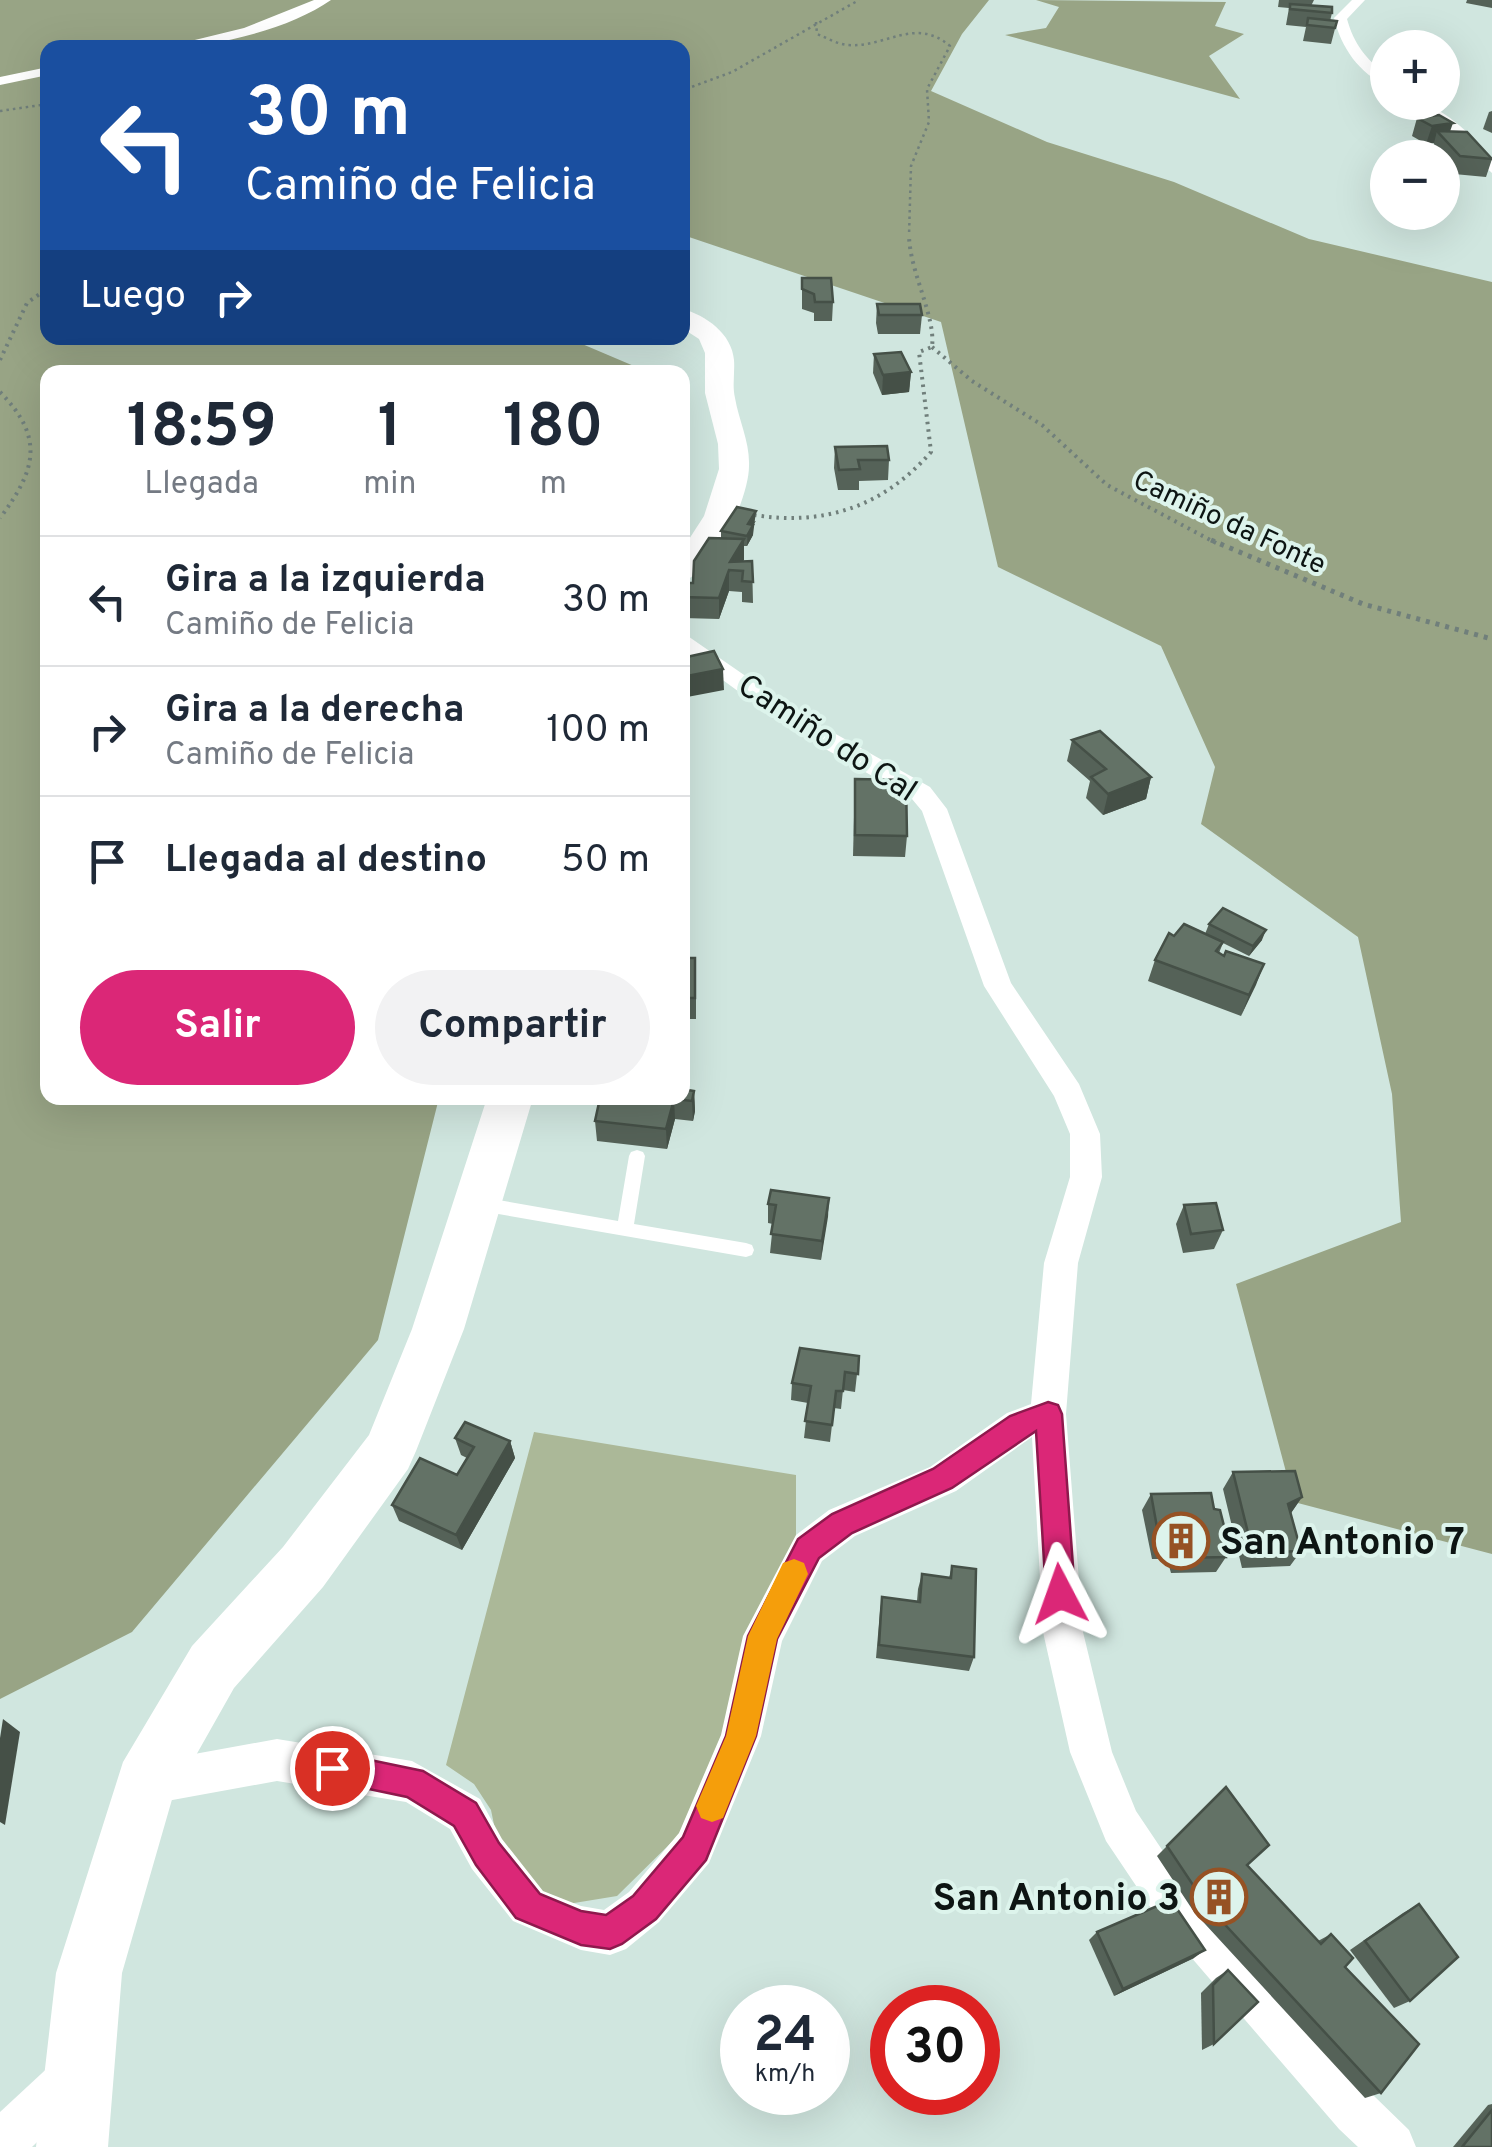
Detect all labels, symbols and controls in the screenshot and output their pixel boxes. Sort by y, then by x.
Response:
map controls [1370,30,1460,230]
button: + [1370,30,1460,120]
text: 30 m [245,72,411,161]
icon: left [80,80,210,210]
button: − [1370,140,1460,230]
text: Camiño de Felicia [245,159,596,216]
icon: right [206,270,261,325]
text: Luego [80,273,186,322]
text: 18:59 [127,392,277,468]
text: 1 [378,392,402,468]
text: 180 [503,392,603,468]
street label: Camiño da Fonte [1127,463,1331,584]
text: Llegada [144,465,259,505]
text: min [363,465,416,505]
text: m [540,465,567,505]
text: Gira a la izquierda [165,557,486,606]
icon: left [80,574,135,629]
text: 30 m [562,577,650,626]
text: Camiño de Felicia [165,606,414,646]
street label: Camiño do Cal [729,667,924,812]
text: Gira a la derecha [165,687,464,736]
icon: right [80,704,135,759]
text: 100 m [546,707,650,756]
text: Camiño de Felicia [165,736,414,776]
icon: arrive [80,834,135,889]
text: Llegada al destino [165,837,487,886]
text: 50 m [561,837,650,886]
button: Salir [80,970,355,1085]
button: Compartir [375,970,650,1085]
building icon: San Antonio 7 [1151,1511,1211,1571]
place label: San Antonio 7 [1220,1520,1465,1569]
position arrow [1008,1542,1112,1646]
pin [290,1726,375,1811]
icon: arrive [305,1741,360,1796]
building icon: San Antonio 3 [1189,1867,1249,1927]
place label: San Antonio 3 [933,1876,1180,1925]
speed limit sign: 30 [870,1985,1000,2115]
text: 24 [754,2006,816,2069]
text: km/h [755,2059,815,2091]

